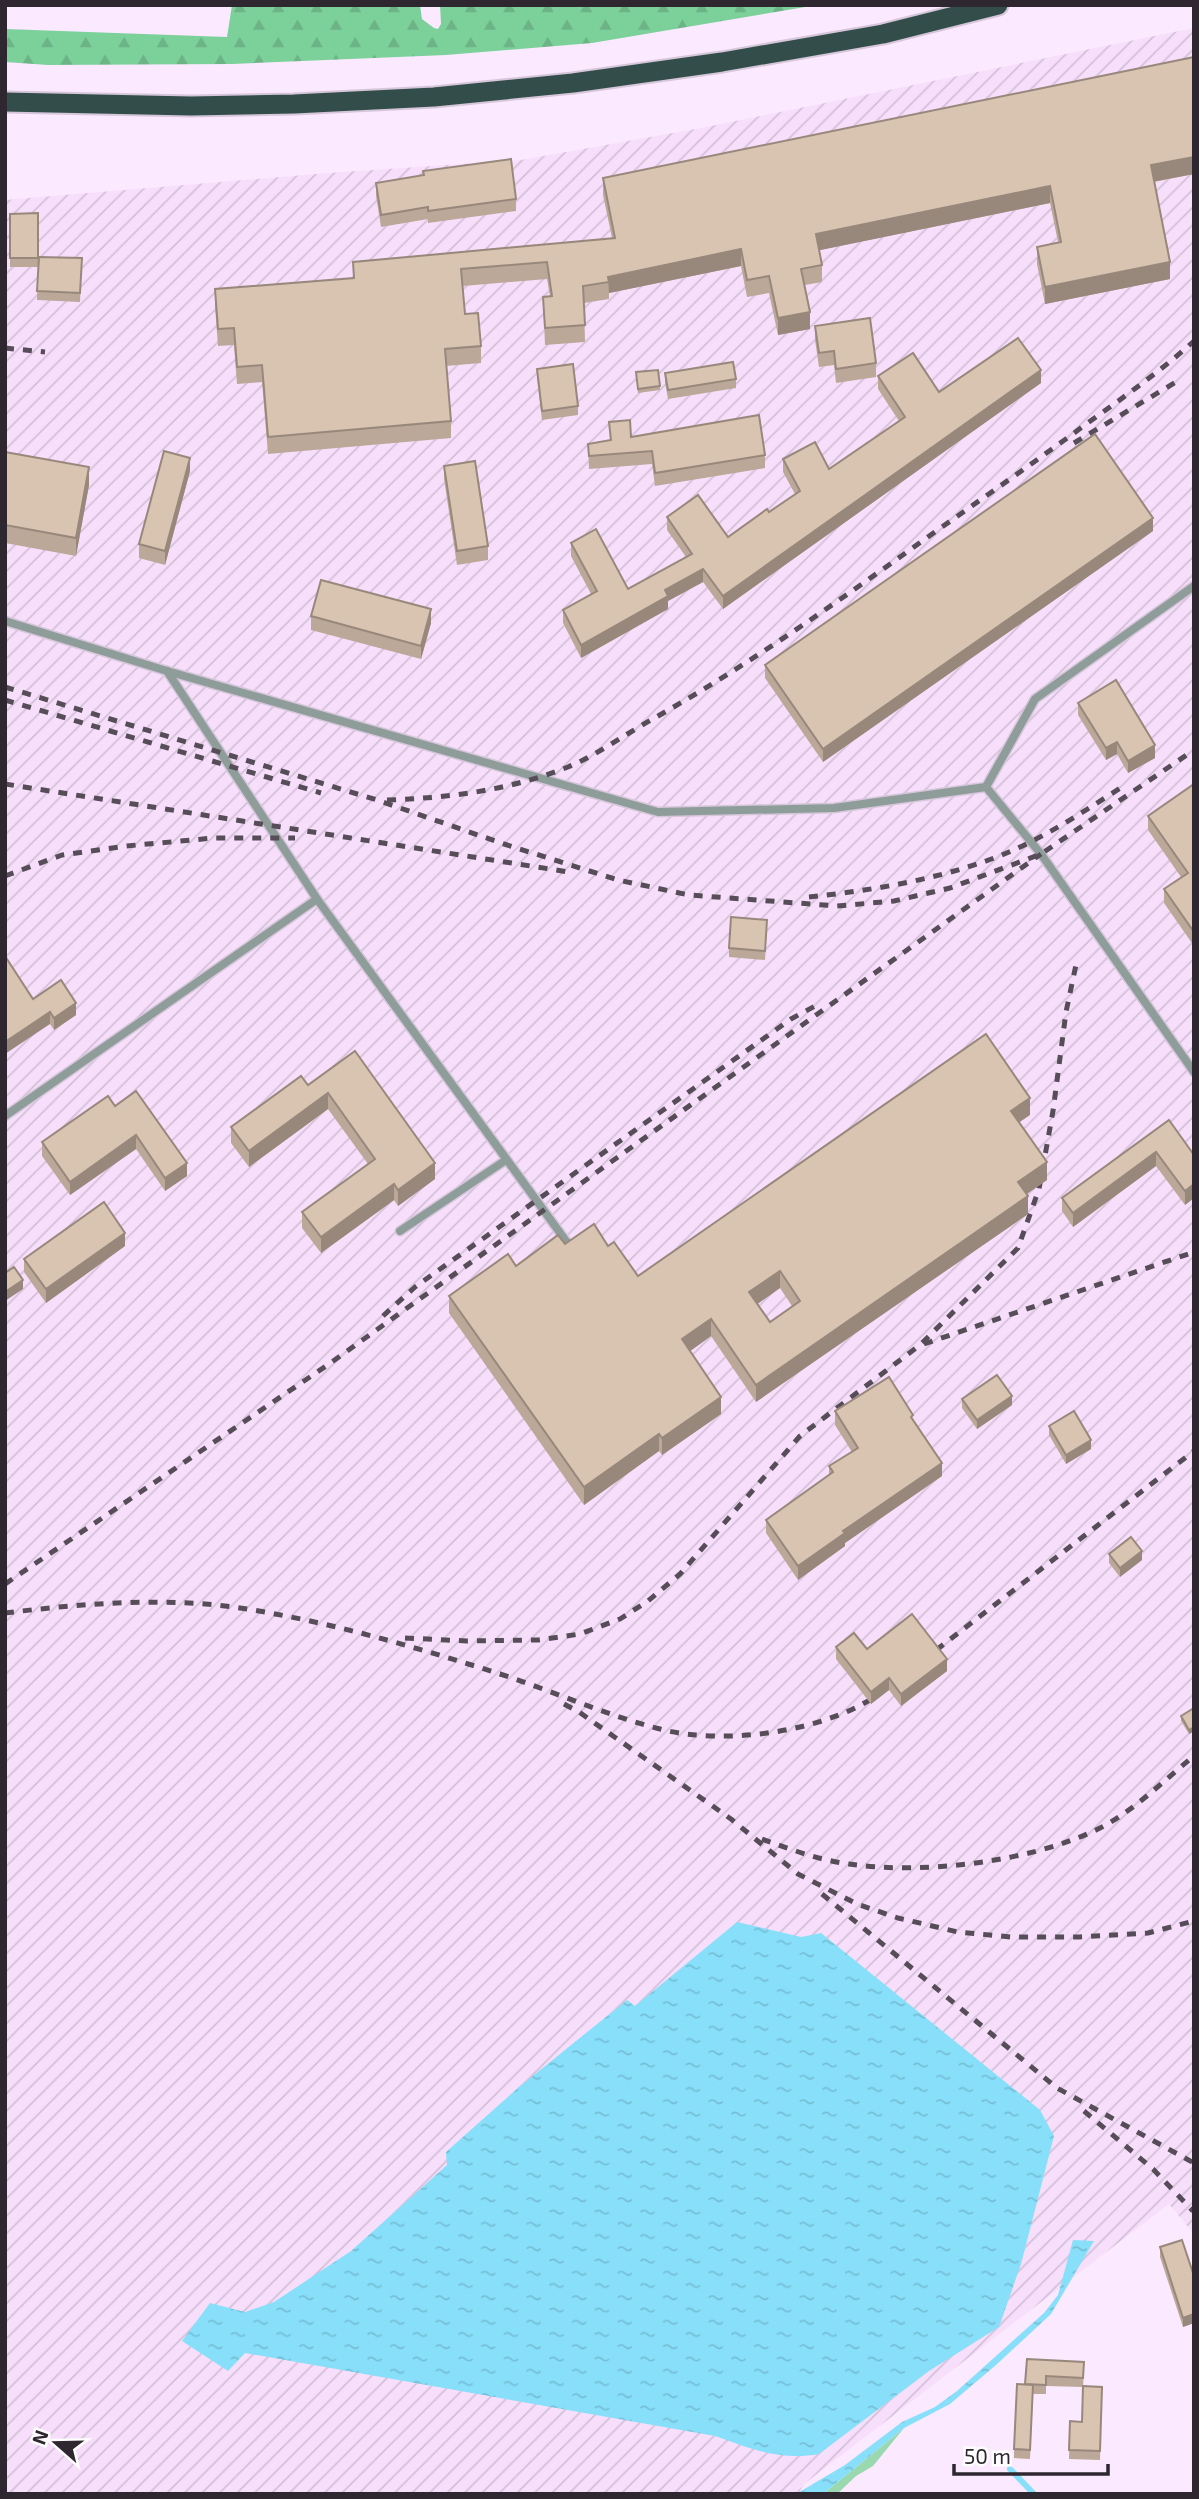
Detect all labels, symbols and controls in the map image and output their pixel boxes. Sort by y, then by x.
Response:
north arrow [21,2408,91,2478]
text: N [26,2427,53,2447]
scale bar [954,2432,1108,2476]
text: 50 m [964,2443,1011,2468]

